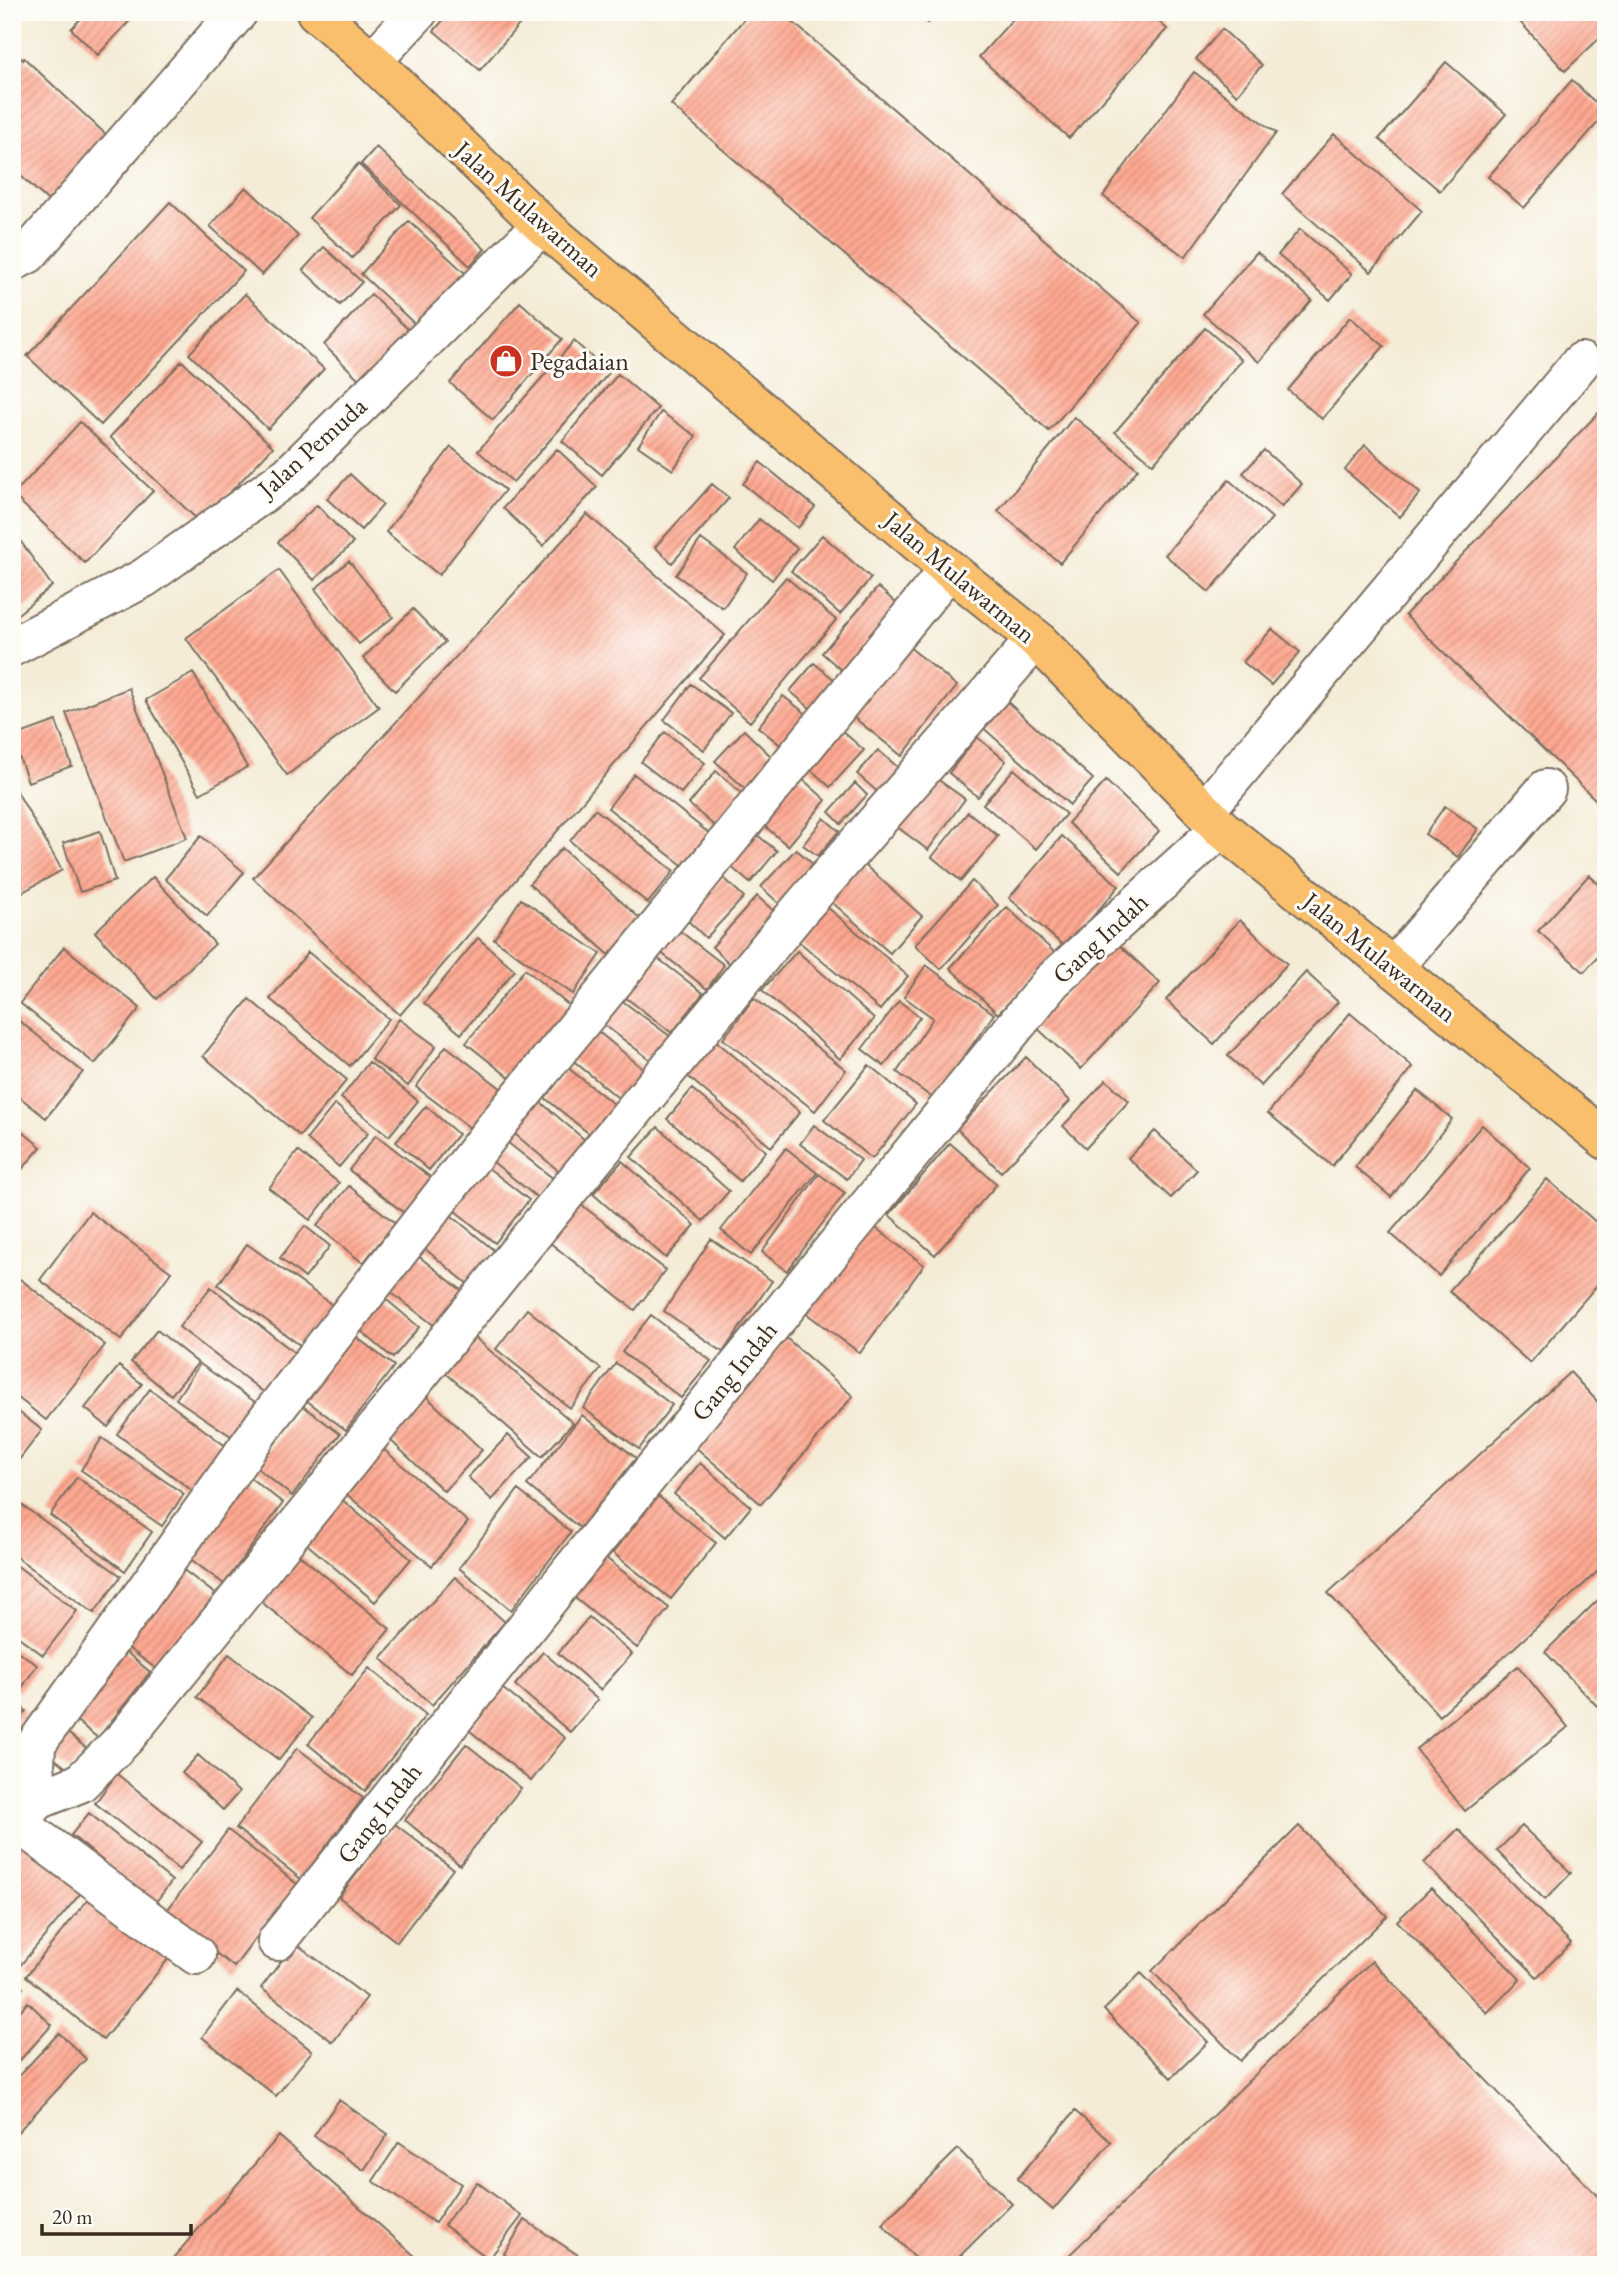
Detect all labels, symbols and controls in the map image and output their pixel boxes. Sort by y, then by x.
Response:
street label: Jalan Mulawarman [446,132,611,285]
shop icon: Pegadaian [487,342,525,380]
place label: Pegadaian [530,344,629,378]
street label: Jalan Pemuda [249,389,374,506]
street label: Jalan Mulawarman [875,502,1043,651]
street label: Jalan Mulawarman [1294,883,1464,1030]
street label: Gang Indah [1045,885,1155,991]
street label: Gang Indah [683,1314,785,1428]
street label: Gang Indah [329,1756,429,1870]
scale bar [42,2193,191,2237]
text: 20 m [52,2203,93,2230]

